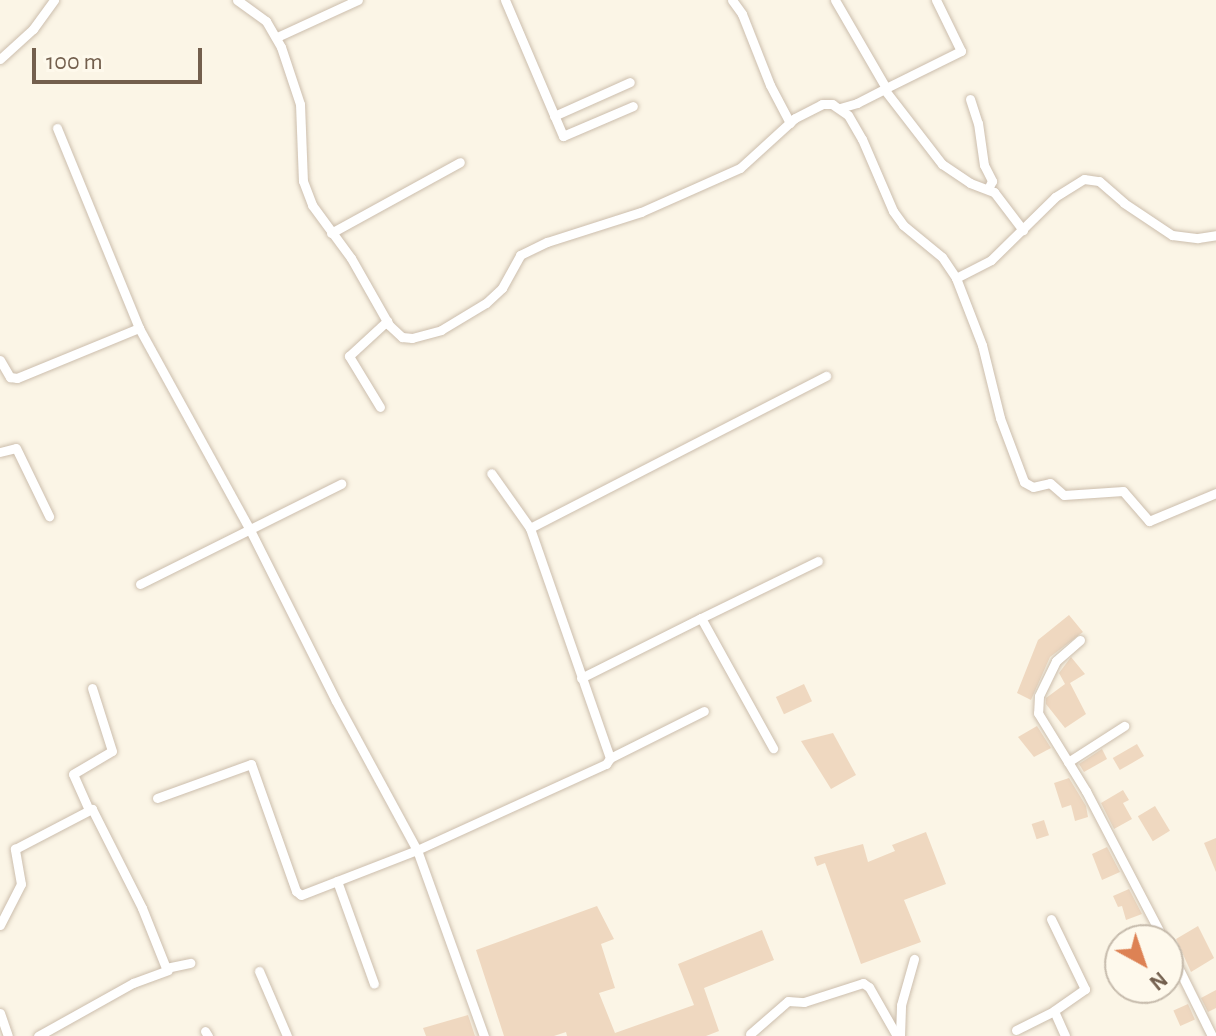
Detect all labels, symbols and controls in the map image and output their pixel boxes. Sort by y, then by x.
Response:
scale bar [36,32,206,82]
text: 100 m [46,50,103,74]
north arrow [1104,924,1184,1004]
text: N [1145,968,1171,994]

